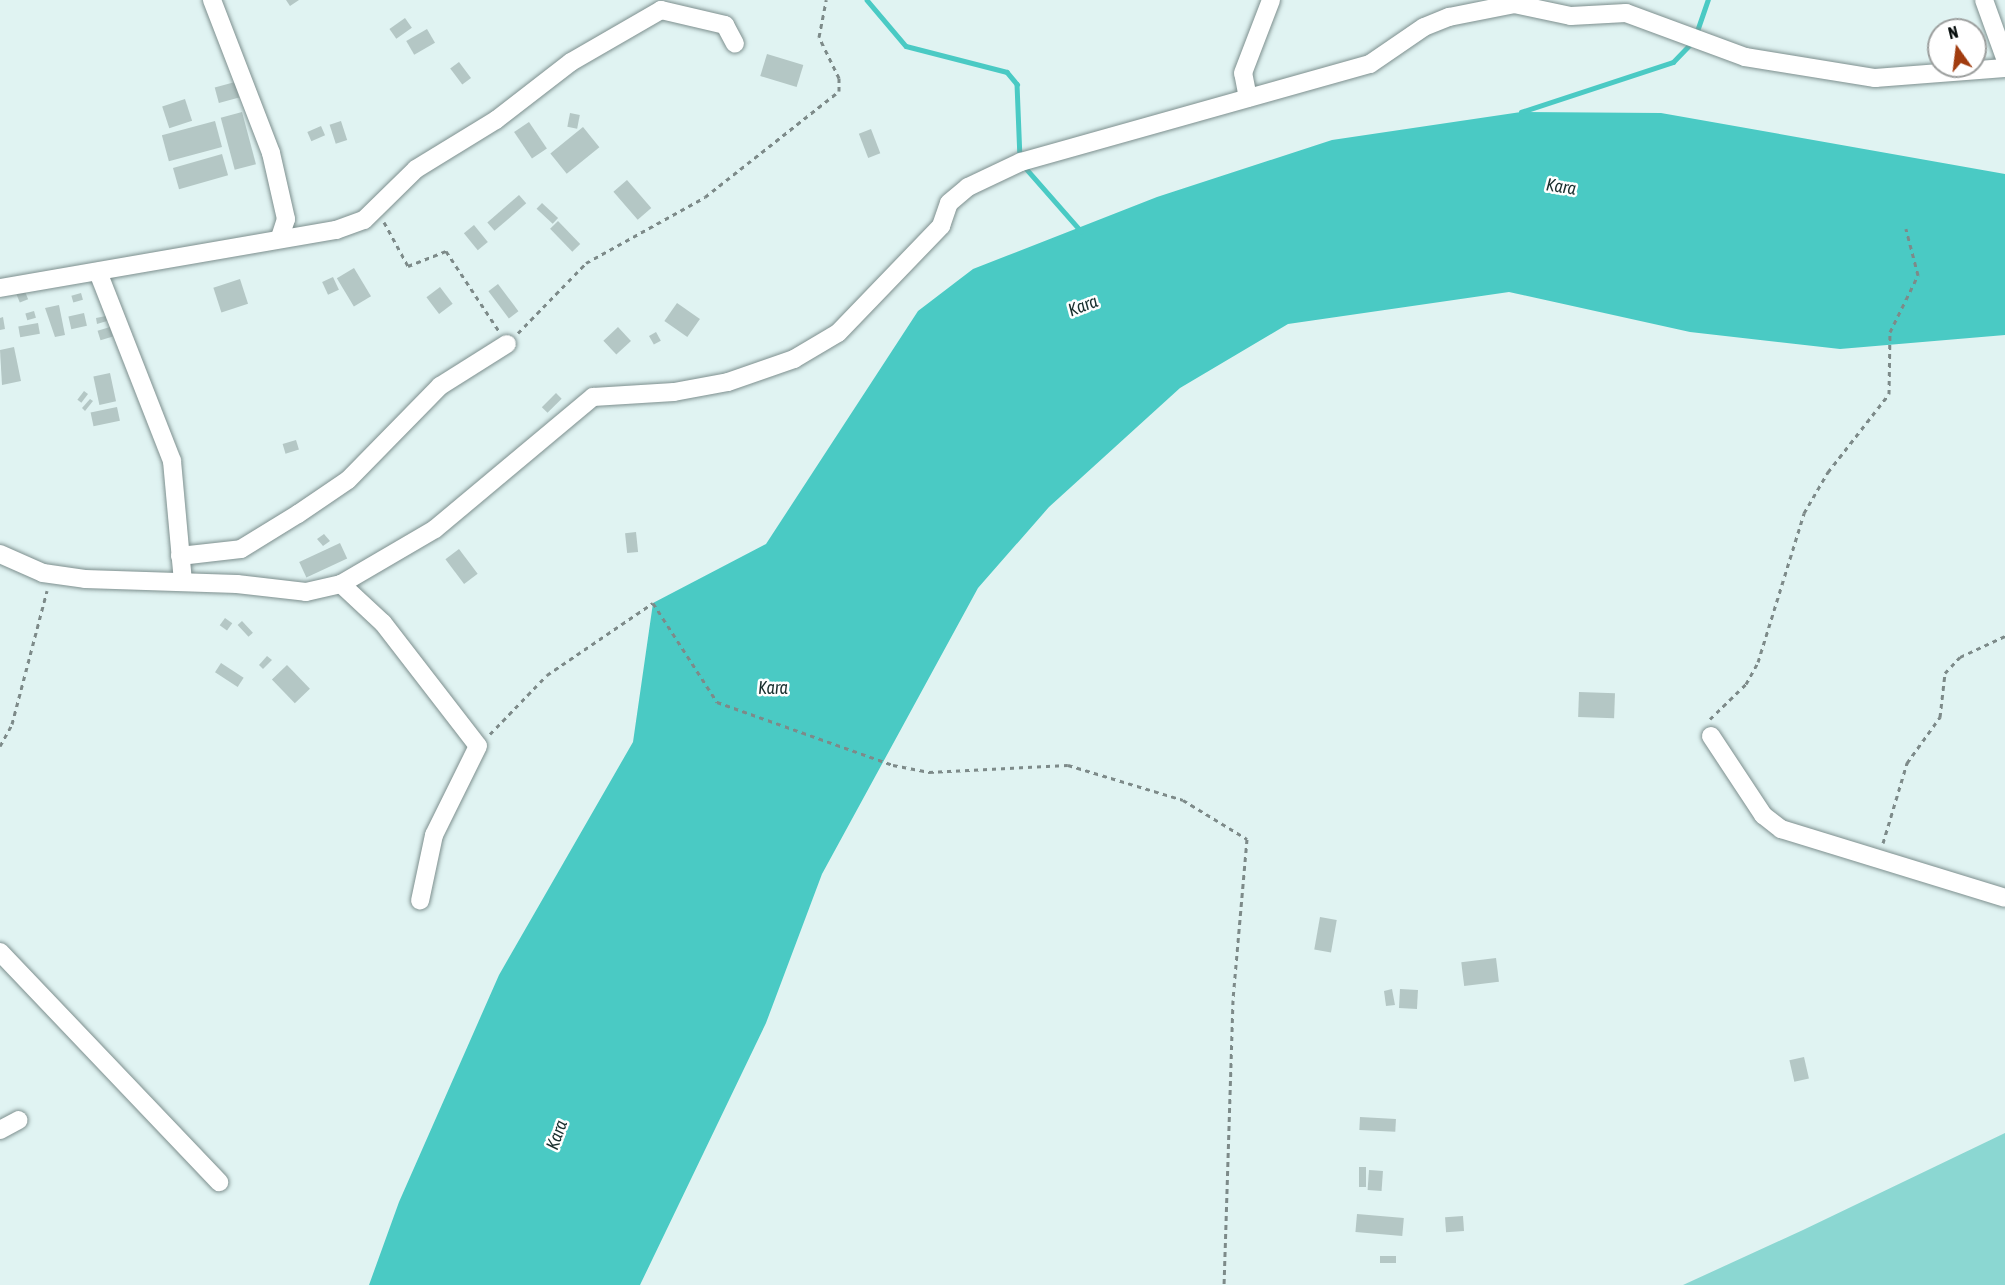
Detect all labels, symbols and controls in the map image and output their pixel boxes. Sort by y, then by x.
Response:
north arrow [1927,18,1987,78]
text: N [1946,23,1960,42]
water label: Kara [1545,174,1577,200]
water label: Kara [1065,291,1101,321]
water label: Kara [758,677,788,699]
water label: Kara [542,1117,572,1153]

